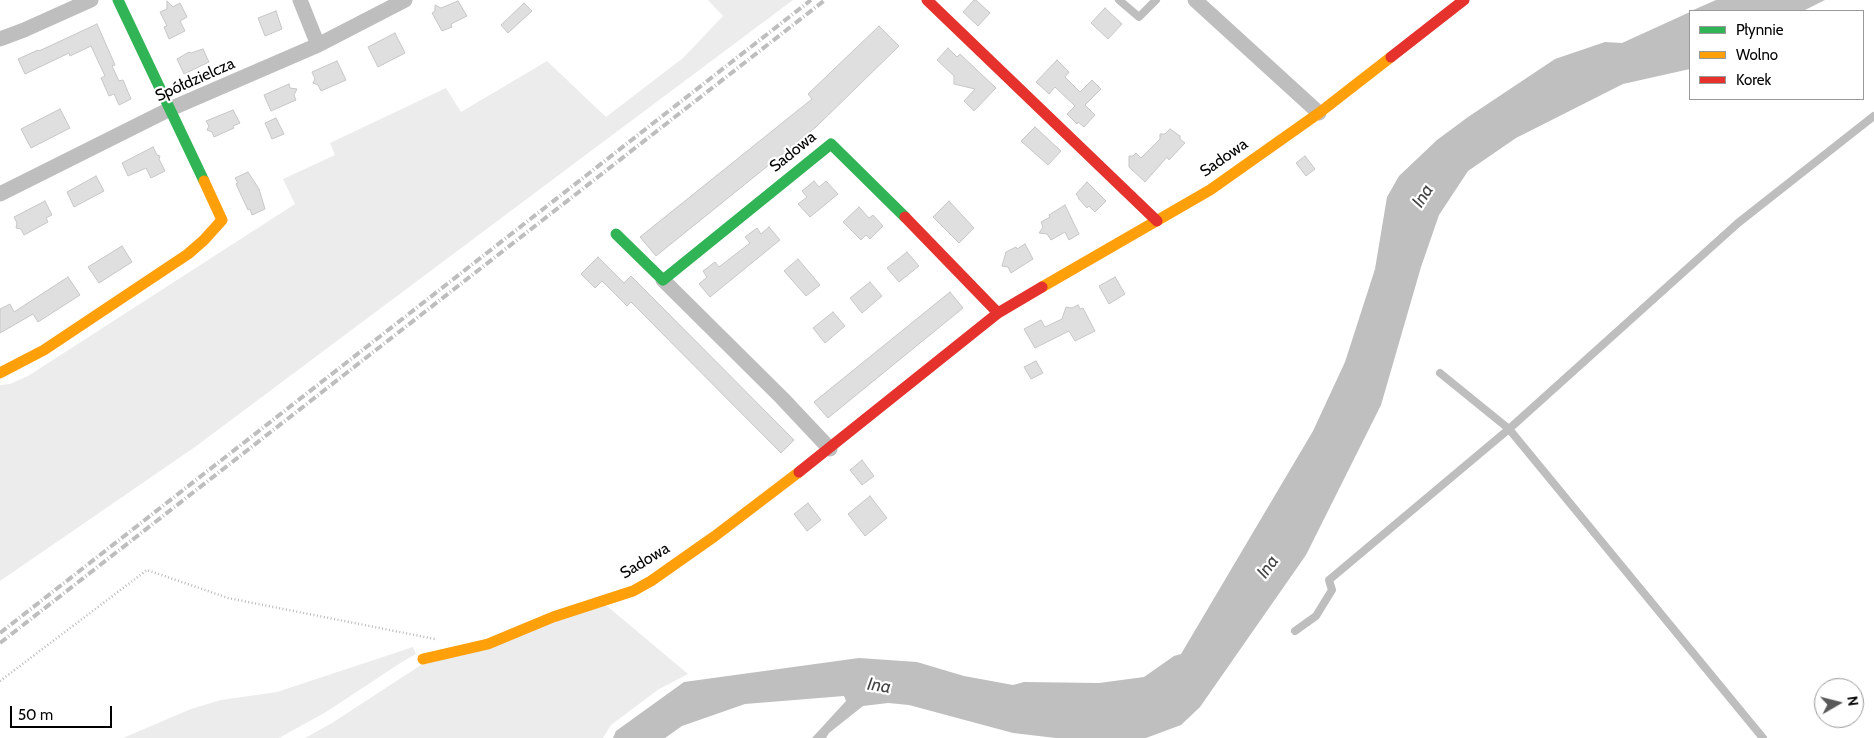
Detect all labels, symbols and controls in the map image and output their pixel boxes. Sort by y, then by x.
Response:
legend [1689,10,1864,100]
text: Płynnie [1736,21,1783,39]
text: Wolno [1736,46,1778,64]
street label: Spółdzielcza [152,54,238,106]
text: Korek [1736,71,1771,89]
street label: Sadowa [766,128,820,176]
street label: Sadowa [1196,135,1252,181]
water label: Ina [1408,180,1438,212]
street label: Sadowa [617,539,673,583]
water label: Ina [1252,551,1284,583]
water label: Ina [866,674,892,698]
north arrow [1814,678,1864,728]
text: N [1843,695,1862,707]
scale bar [12,696,115,728]
text: 50 m [18,706,53,724]

